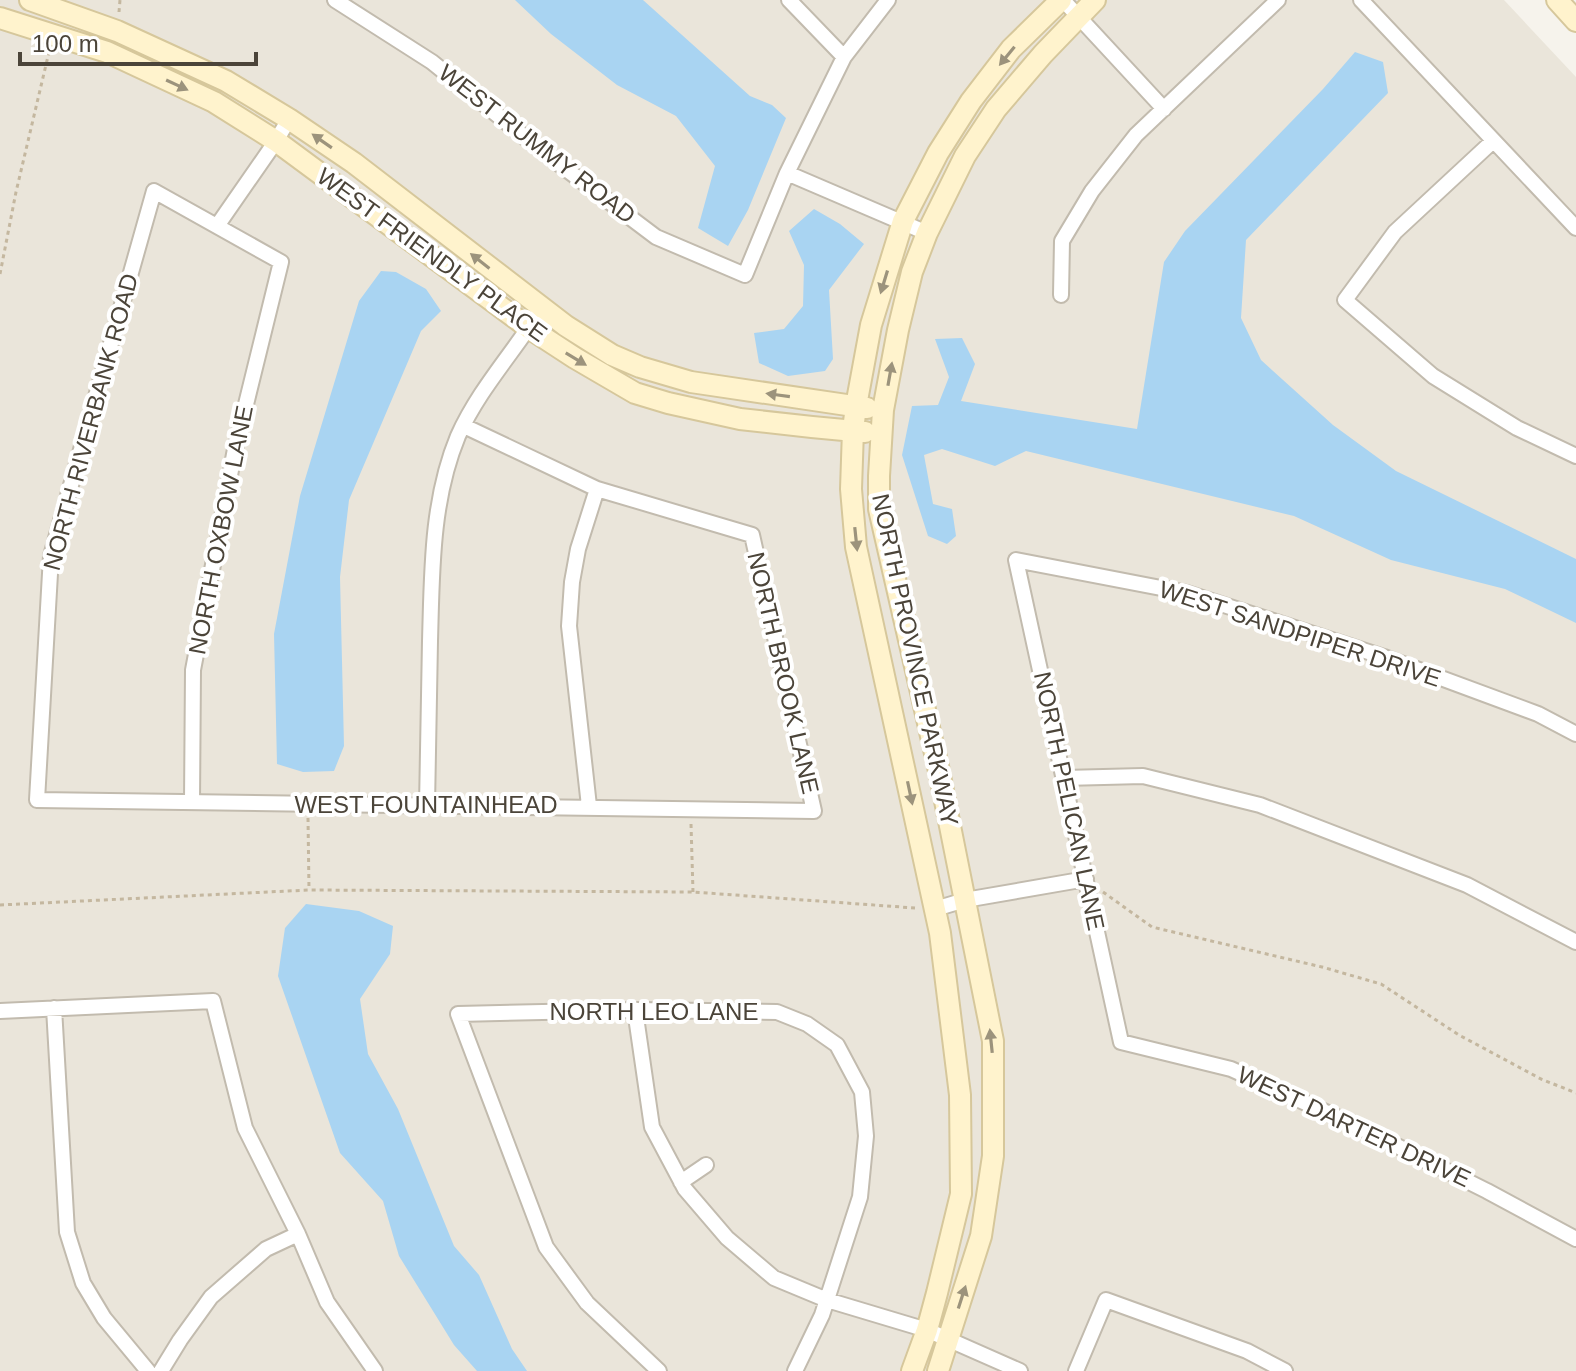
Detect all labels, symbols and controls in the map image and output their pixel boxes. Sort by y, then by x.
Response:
scale bar [20,16,256,66]
text: 100 m [32,30,99,57]
one-way arrow [998,45,1015,66]
street label: WEST RUMMY ROAD [434,59,641,229]
one-way arrow [166,78,189,92]
one-way arrow [311,134,332,149]
street label: WEST FRIENDLY PLACE [312,162,552,347]
one-way arrow [470,253,490,269]
street label: NORTH RIVERBANK ROAD [38,270,143,573]
one-way arrow [877,271,890,295]
one-way arrow [565,351,587,365]
one-way arrow [884,361,896,386]
one-way arrow [765,388,790,401]
street label: NORTH OXBOW LANE [183,403,258,657]
street label: NORTH PROVINCE PARKWAY [867,491,964,829]
one-way arrow [849,526,862,551]
street label: NORTH BROOK LANE [742,549,824,797]
street label: WEST SANDPIPER DRIVE [1156,575,1444,692]
street label: NORTH PELICAN LANE [1029,669,1110,933]
one-way arrow [904,781,917,806]
street label: WEST FOUNTAINHEAD [294,791,558,818]
street label: NORTH LEO LANE [550,998,758,1025]
one-way arrow [985,1028,998,1053]
street label: WEST DARTER DRIVE [1233,1061,1475,1192]
one-way arrow [956,1284,968,1308]

